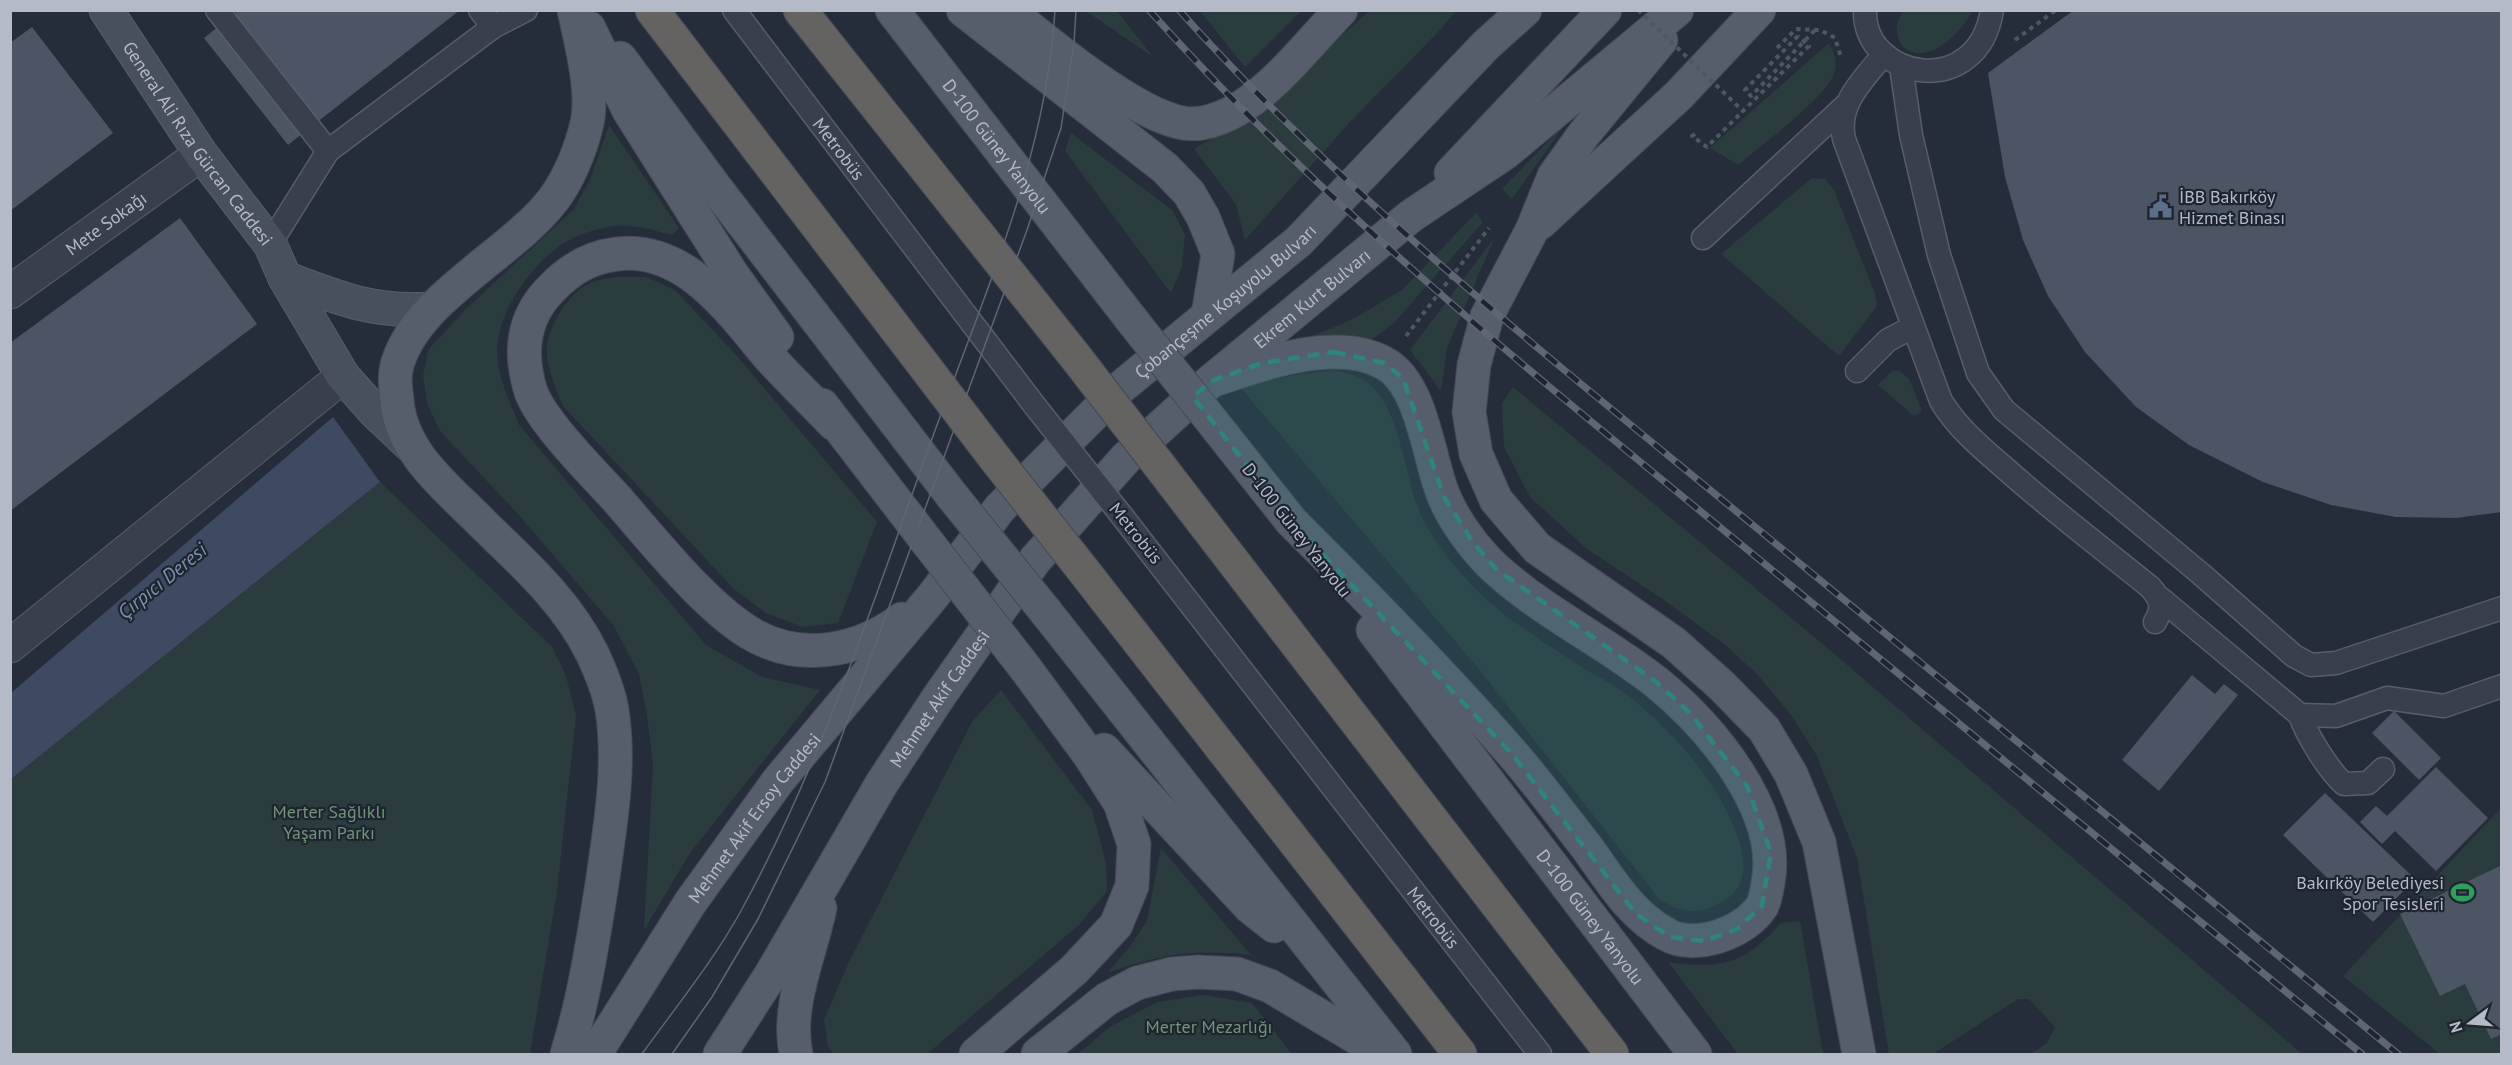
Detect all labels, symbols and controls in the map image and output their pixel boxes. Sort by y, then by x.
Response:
street label: General Ali Rıza Gürcan Caddesi [118,37,278,250]
street label: D-100 Güney Yanyolu [938,74,1057,218]
street label: Metrobüs [808,113,870,184]
place label: İBB Bakırköy Hizmet Binası [2179,185,2285,229]
street label: Mete Sokağı [61,186,151,260]
public building icon: İBB Bakırköy Hizmet Binası [2148,193,2174,219]
street label: Çobançeşme Koşuyolu Bulvarı [1129,219,1321,383]
street label: Ekrem Kurt Bulvarı [1248,243,1375,353]
street label: D-100 Güney Yanyolu [1237,458,1357,602]
street label: Metrobüs [1104,498,1168,568]
water label: Çırpıcı Deresi [112,537,213,625]
street label: Mehmet Akif Caddesi [884,625,994,772]
street label: Mehmet Akif Ersoy Caddesi [682,728,825,907]
park label: Merter Sağlıklı Yaşam Parkı [273,800,385,844]
street label: D-100 Güney Yanyolu [1532,844,1650,989]
place label: Bakırköy Belediyesi Spor Tesisleri [2296,871,2444,915]
sports icon: Bakırköy Belediyesi Spor Tesisleri [2449,879,2475,905]
street label: Metrobüs [1402,882,1465,953]
north arrow [2440,993,2500,1053]
park label: Merter Mezarlığı [1146,1015,1272,1038]
text: N [2445,1019,2467,1035]

